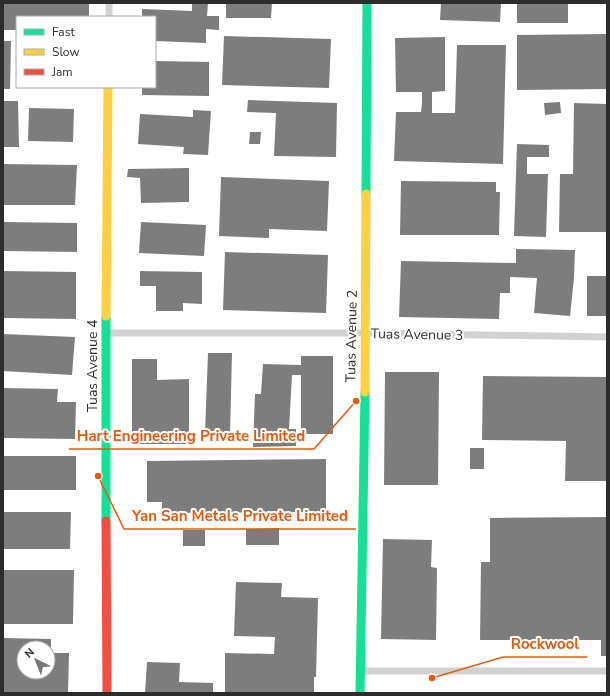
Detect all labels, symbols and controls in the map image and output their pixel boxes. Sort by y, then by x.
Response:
legend [16,16,156,88]
text: Fast [52,24,75,40]
text: Slow [52,44,80,60]
text: Jam [51,64,73,80]
street label: Tuas Avenue 2 [341,290,362,383]
street label: Tuas Avenue 4 [83,320,102,412]
street label: Tuas Avenue 3 [370,324,463,345]
callout: Hart Engineering Private Limited [69,422,314,449]
text: Hart Engineering Private Limited [77,426,305,446]
callout: Yan San Metals Private Limited [124,502,356,529]
text: Yan San Metals Private Limited [131,506,348,526]
callout: Rockwool [503,630,587,657]
text: Rockwool [511,634,579,654]
north arrow [16,640,56,680]
text: N [21,645,38,661]

